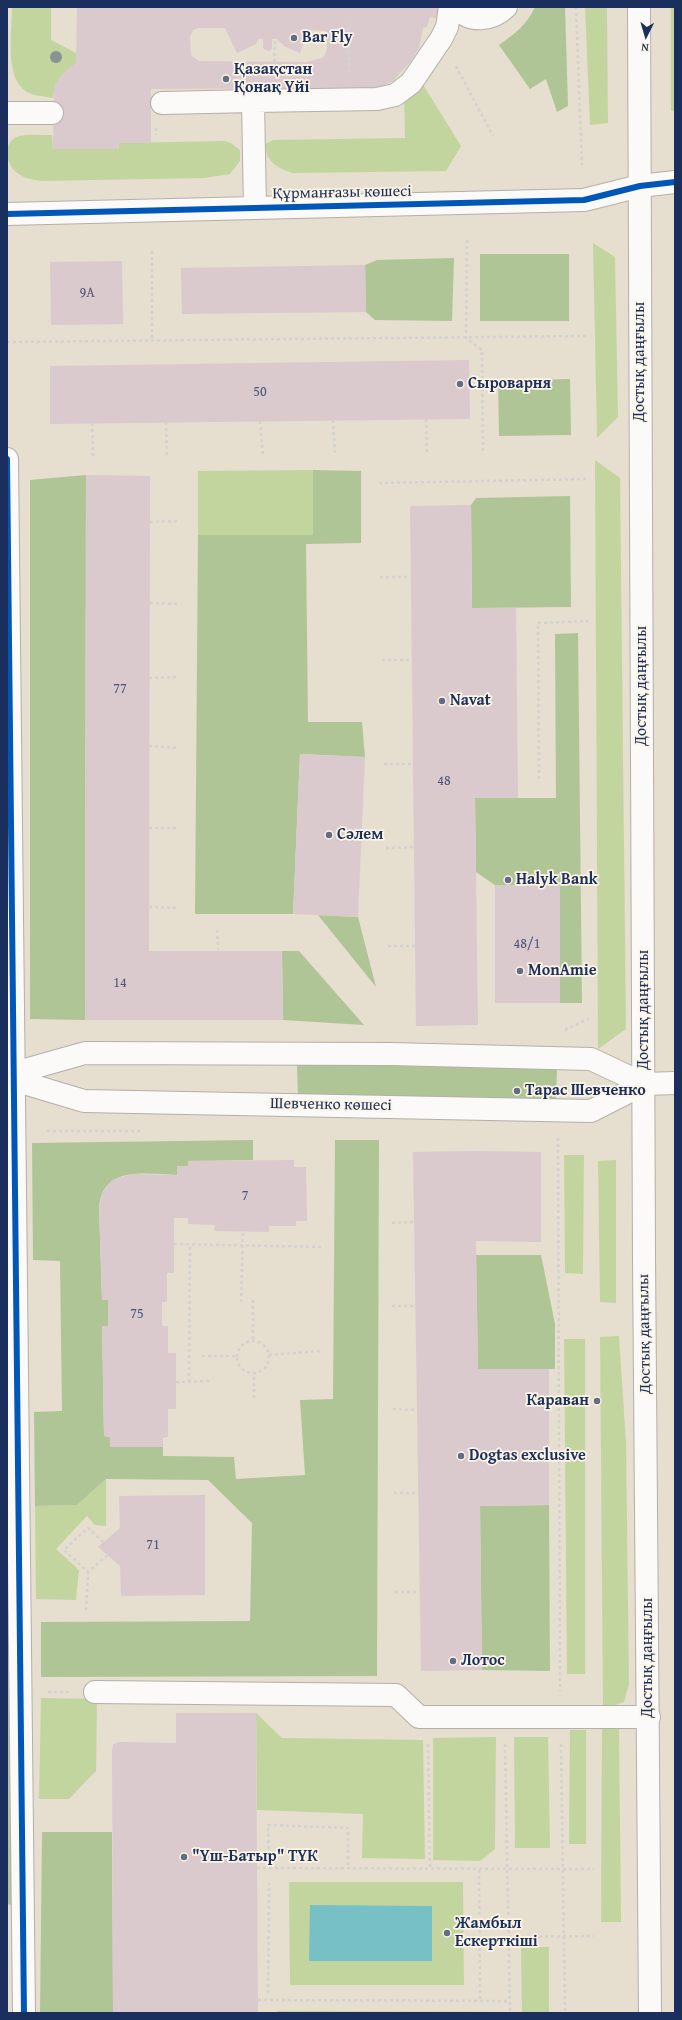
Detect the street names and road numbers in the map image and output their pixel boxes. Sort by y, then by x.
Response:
street label: Құрманғазы көшесі [272,182,412,204]
street label: Достық даңғылы [630,302,650,422]
street label: Достық даңғылы [632,626,652,746]
street label: Достық даңғылы [634,950,654,1070]
street label: Шевченко көшесі [270,1094,392,1116]
street label: Достық даңғылы [634,1274,656,1394]
street label: Достық даңғылы [638,1598,658,1718]

